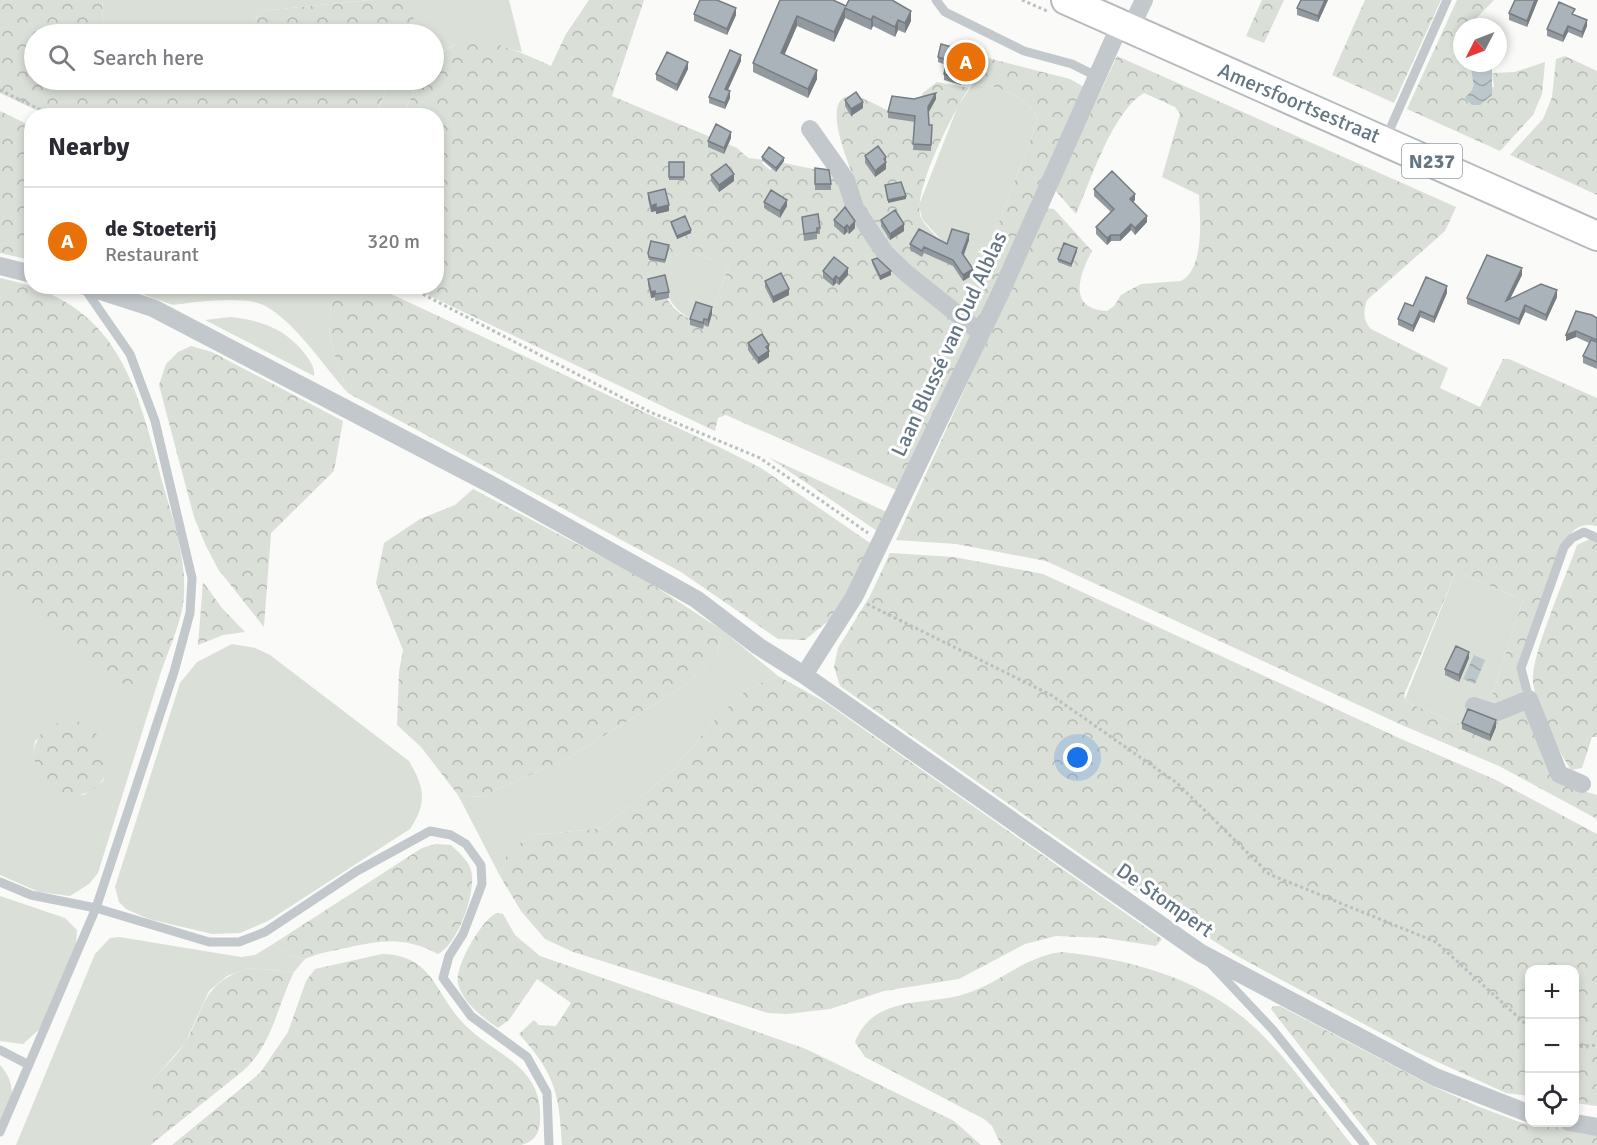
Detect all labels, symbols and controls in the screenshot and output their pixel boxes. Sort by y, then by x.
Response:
north arrow [1453,18,1507,72]
search box [24,24,444,90]
pin: A [946,40,986,84]
icon: search [45,41,78,74]
text: Search here [93,44,204,71]
street label: Amersfoortsestraat [1214,57,1384,149]
text: Nearby [48,131,129,163]
road number: N237 [1402,144,1462,178]
text: de Stoeterij [105,215,217,242]
street label: Laan Blussé van Oud Alblas [885,228,1013,460]
text: A [61,229,74,254]
text: 320 m [367,229,420,254]
text: Restaurant [105,242,199,267]
your location [1063,743,1092,772]
street label: De Stompert [1112,857,1218,943]
map controls [1525,965,1579,1127]
button: + [1525,965,1579,1019]
button: − [1525,1019,1579,1073]
button: locate [1525,1073,1579,1127]

